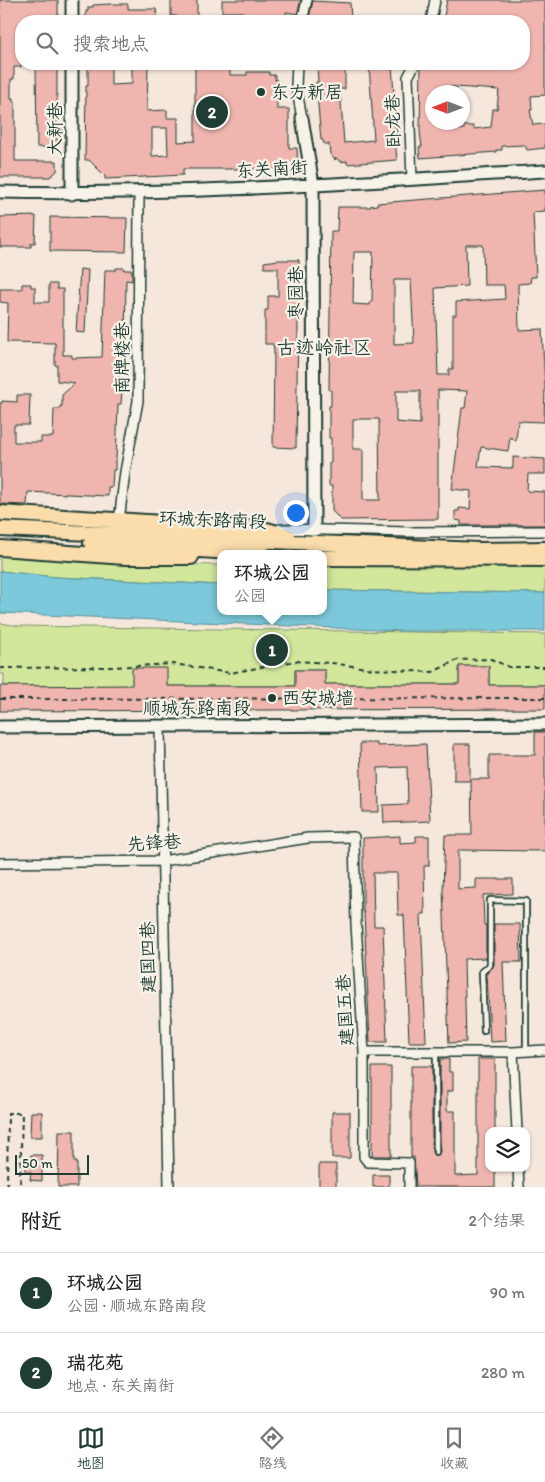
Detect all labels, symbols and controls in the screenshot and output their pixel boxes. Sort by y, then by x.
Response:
search box [15,15,530,70]
icon: search [33,29,61,57]
text: 搜索地点 [73,32,149,55]
place label: 东方新居 [271,81,343,103]
north arrow [425,85,470,130]
marker: 东方新居 [255,86,267,98]
pin: 2 [196,93,228,131]
street label: 卧龙巷 [381,94,405,148]
street label: 大新巷 [44,102,66,156]
street label: 东关南街 [235,156,309,182]
street label: 枣园巷 [285,266,307,320]
street label: 南牌楼巷 [111,322,133,394]
district label: 古迹岭社区 [276,336,372,359]
your location [283,500,309,526]
street label: 环城东路南段 [159,507,267,533]
popup [217,550,327,615]
text: 环城公园 [234,561,310,584]
text: 公园 [234,586,266,605]
pin: 1 [256,631,288,669]
place label: 西安城墙 [282,687,354,709]
marker: 西安城墙 [266,692,278,704]
street label: 顺城东路南段 [143,697,251,719]
street label: 先锋巷 [126,830,182,856]
street label: 建国四巷 [136,921,160,993]
street label: 建国五巷 [332,973,358,1047]
map controls [485,1127,530,1172]
button: layers [485,1127,530,1172]
scale bar [15,1152,89,1175]
text: 50 m [22,1155,53,1172]
text: 附近 [20,1208,62,1233]
text: 2个结果 [469,1211,525,1230]
text: 环城公园 [67,1271,143,1294]
text: 1 [32,1283,40,1302]
text: 90 m [490,1283,525,1302]
text: 公园 · 顺城东路南段 [67,1296,206,1315]
text: 瑞花苑 [67,1351,124,1374]
text: 2 [32,1363,40,1382]
text: 280 m [481,1363,525,1382]
text: 地点 · 东关南街 [67,1376,174,1395]
tab: 地图 [77,1424,105,1472]
tab: 路线 [258,1424,286,1472]
tab: 收藏 [440,1424,468,1472]

